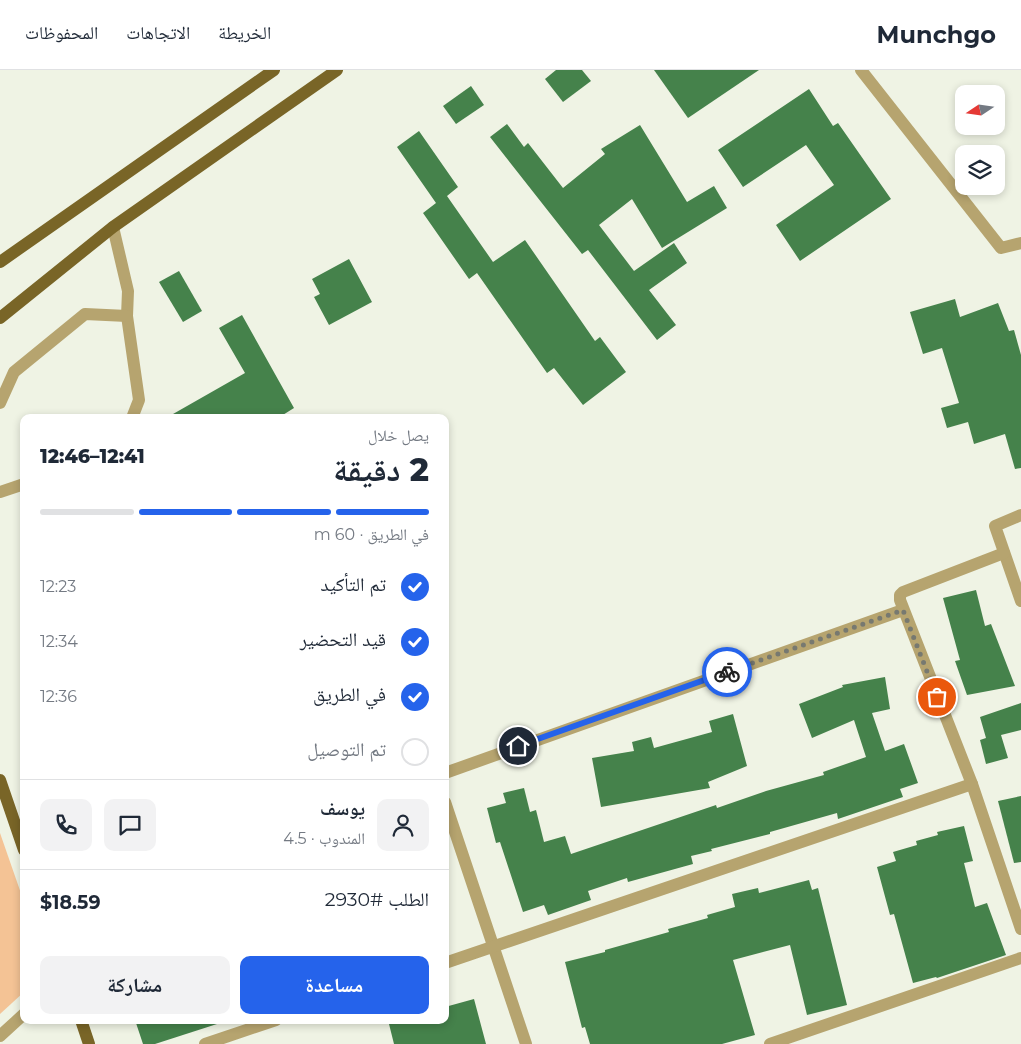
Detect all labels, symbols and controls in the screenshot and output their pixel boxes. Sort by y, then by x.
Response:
text: Munchgo [877,20,996,49]
text: المحفوظات [25,22,98,44]
text: الاتجاهات [126,22,190,44]
text: الخريطة [218,22,271,44]
north arrow [955,85,1005,135]
map controls [955,85,1005,195]
button: layers [955,145,1005,195]
text: يصل خلال [368,426,429,445]
text: 12:41–12:46 [40,445,145,468]
text: 2 دقيقة [333,450,429,489]
text: في الطريق · 60 m [314,525,429,544]
text: تم التأكيد [321,573,386,596]
icon: check [401,573,429,601]
text: 12:23 [40,577,76,596]
text: قيد التحضير [300,628,386,651]
icon: check [401,628,429,656]
text: 12:34 [40,632,78,651]
courier [702,647,752,697]
icon: bike [713,658,741,686]
pin [916,676,958,718]
text: في الطريق [313,683,386,706]
icon: check [401,683,429,711]
icon: bag [923,683,951,711]
text: 12:36 [40,687,77,706]
pin [497,725,539,767]
icon: home [504,732,532,760]
text: تم التوصيل [307,738,386,761]
text: يوسف [320,797,365,820]
button: phone [40,799,92,851]
button: chat [104,799,156,851]
button: person [377,799,429,851]
text: المندوب · 4.5 [283,829,365,848]
text: الطلب #2930 [325,888,429,911]
text: $18.59 [40,891,101,914]
button: مشاركة [40,956,230,1014]
button: مساعدة [240,956,429,1014]

